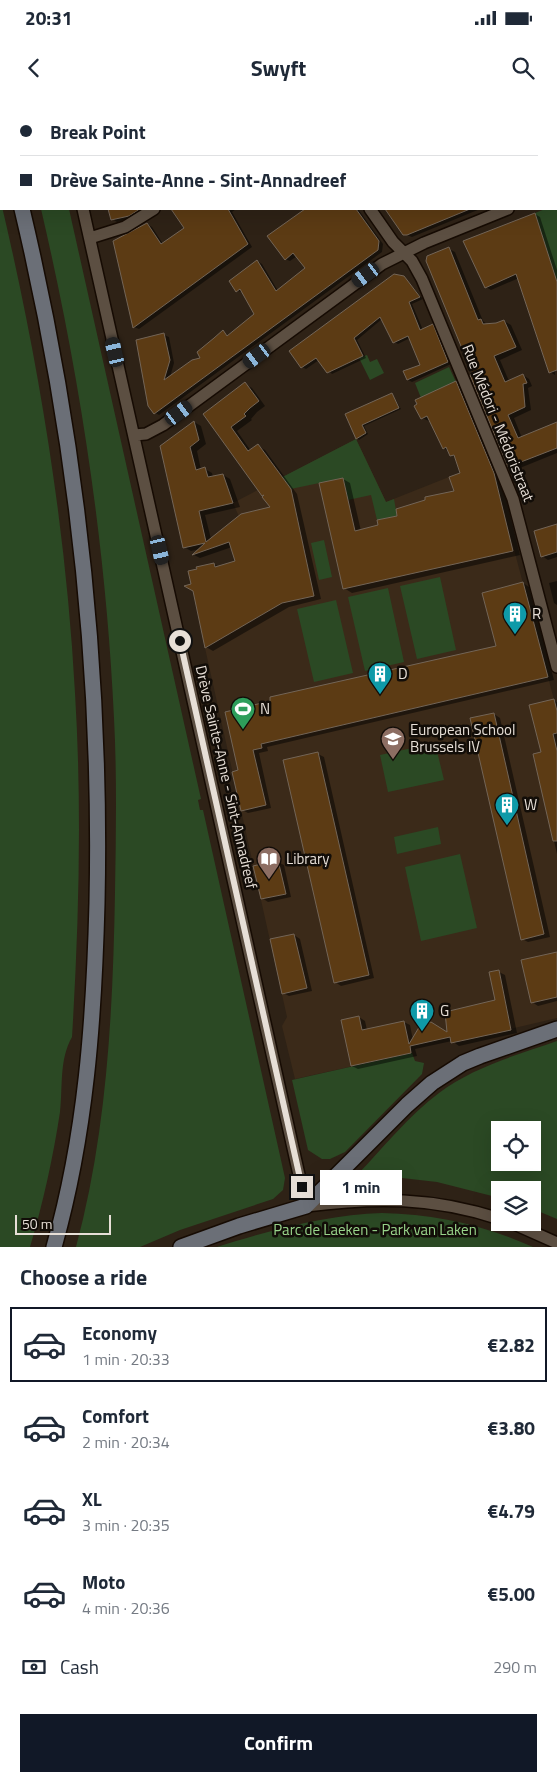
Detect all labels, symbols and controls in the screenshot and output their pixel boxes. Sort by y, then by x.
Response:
text: 20:31 [25,3,72,32]
text: Swyft [251,51,306,85]
icon: back [20,54,48,82]
icon: search [509,54,537,82]
text: Break Point [50,117,146,146]
text: Drève Sainte-Anne - Sint-Annadreef [50,165,346,194]
car [349,260,382,290]
car [104,336,125,368]
car [240,341,273,371]
street label: Rue Médori - Médoristraat [456,341,541,506]
car [162,398,195,428]
car [149,534,170,566]
building icon: R [502,601,528,635]
place label: R [532,602,541,625]
route start [169,630,191,652]
building icon: D [367,661,393,695]
place label: D [398,662,408,685]
street label: Drève Sainte-Anne - Sint-Annadreef [190,663,263,891]
sports icon: N [230,696,256,730]
place label: N [260,697,270,720]
place label: European School Brussels IV [410,718,515,758]
school or university icon: European School Brussels IV [380,726,406,760]
building icon: W [494,792,520,826]
place label: W [524,793,537,816]
library icon: Library [256,846,282,880]
place label: Library [286,847,330,870]
building icon: G [409,998,435,1032]
place label: G [440,999,449,1022]
map controls [491,1121,541,1231]
button: locate [491,1121,541,1171]
callout: 1 min [320,1170,402,1204]
text: 1 min [342,1175,380,1199]
route end [291,1176,313,1198]
button: layers [491,1181,541,1231]
scale bar [15,1212,111,1235]
text: 50 m [22,1213,52,1234]
park label: Parc de Laeken - Park van Laken [273,1218,477,1241]
text: Choose a ride [20,1260,147,1294]
text: Economy [82,1318,157,1347]
icon: car [22,1322,67,1367]
text: €2.82 [488,1330,535,1359]
text: 1 min · 20:33 [82,1347,170,1371]
text: Comfort [82,1401,149,1430]
icon: car [22,1405,67,1450]
text: €3.80 [488,1413,535,1442]
text: 2 min · 20:34 [82,1430,170,1454]
text: XL [82,1484,102,1513]
icon: car [22,1488,67,1533]
text: €4.79 [488,1496,535,1525]
text: 3 min · 20:35 [82,1513,170,1537]
text: Moto [82,1567,125,1596]
icon: car [22,1571,67,1616]
text: €5.00 [488,1579,535,1608]
text: 4 min · 20:36 [82,1596,170,1620]
text: Cash [60,1652,99,1681]
icon: cash [20,1653,48,1681]
text: 290 m [493,1655,537,1679]
button: Confirm [20,1714,537,1772]

